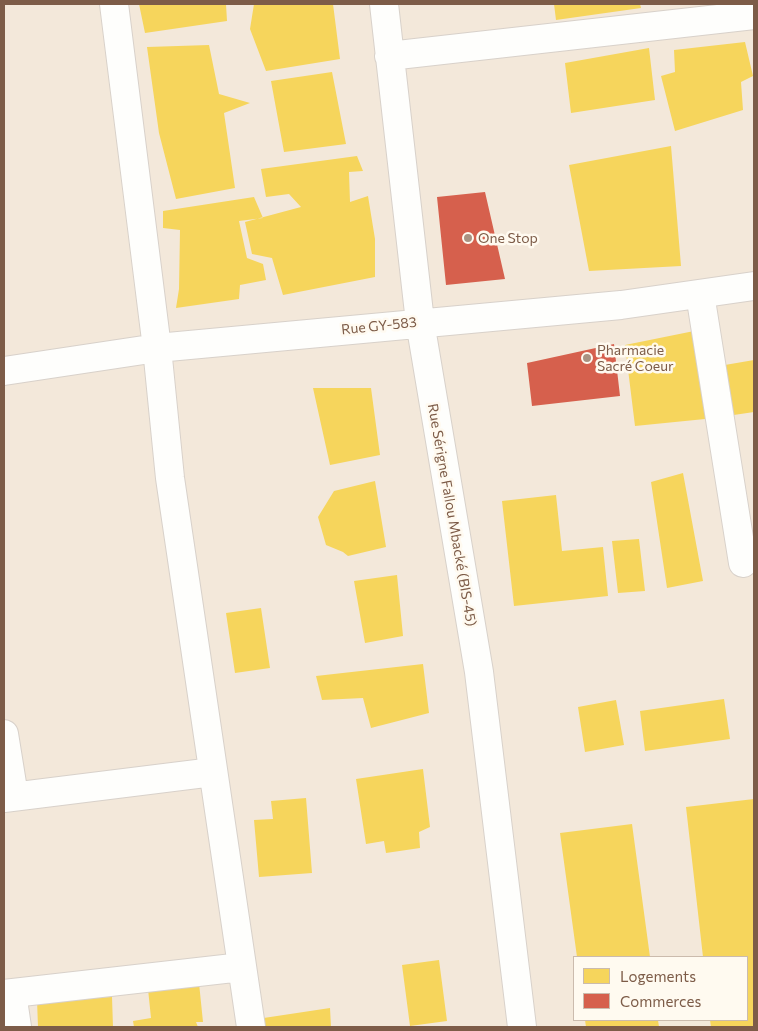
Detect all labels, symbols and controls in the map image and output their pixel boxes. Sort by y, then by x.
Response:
place label: One Stop [478,230,538,246]
marker: One Stop [462,232,474,244]
street label: Rue GY-583 [340,314,418,338]
place label: Pharmacie Sacré Coeur [597,342,674,374]
marker: Pharmacie Sacré Coeur [581,352,593,364]
street label: Rue Sérigne Fallou Mbacké (BIS-45) [424,402,480,628]
legend [573,956,748,1021]
text: Logements [620,967,696,985]
text: Commerces [620,992,701,1010]

